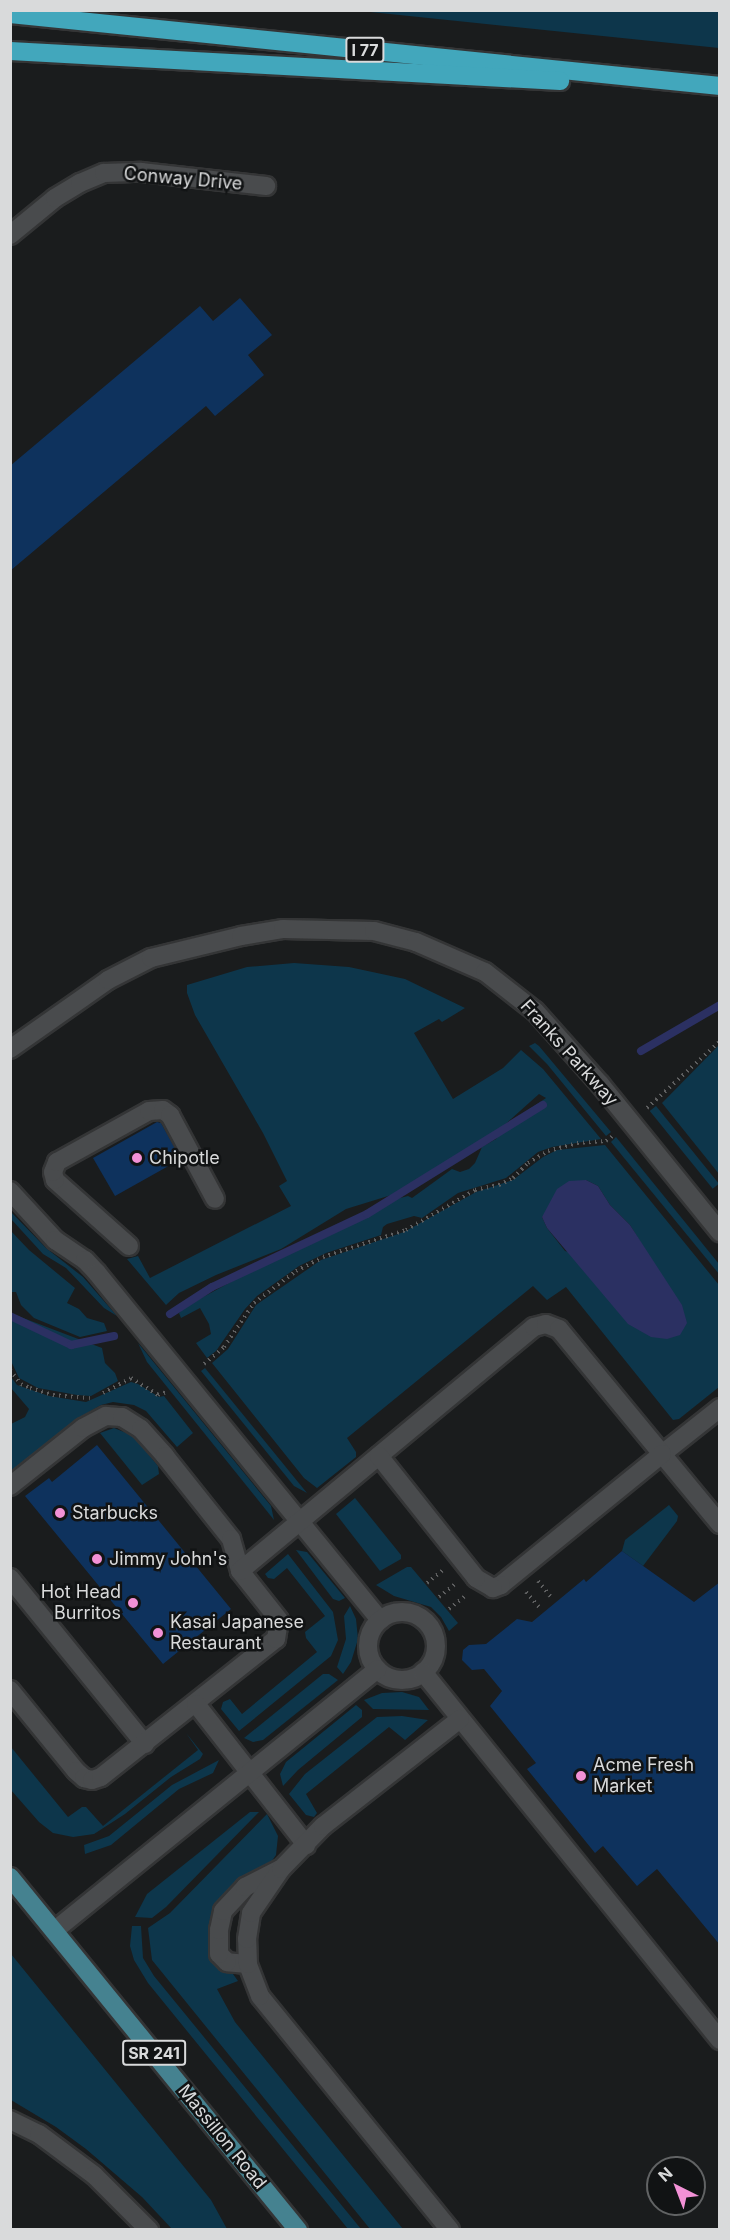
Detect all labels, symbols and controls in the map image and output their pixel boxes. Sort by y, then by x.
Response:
road number: I 77 [344,37,386,63]
street label: Conway Drive [123,163,243,195]
street label: Franks Parkway [516,996,622,1110]
place label: Chipotle [149,1147,220,1169]
marker: Chipotle [130,1151,144,1165]
place label: Starbucks [72,1502,158,1524]
marker: Starbucks [53,1506,67,1520]
place label: Jimmy John's [109,1548,227,1570]
marker: Jimmy John's [90,1552,104,1566]
place label: Hot Head Burritos [41,1582,121,1624]
marker: Hot Head Burritos [126,1596,140,1610]
place label: Kasai Japanese Restaurant [170,1612,304,1654]
marker: Kasai Japanese Restaurant [151,1626,165,1640]
place label: Acme Fresh Market [593,1755,694,1798]
marker: Acme Fresh Market [574,1769,588,1783]
road number: SR 241 [121,2040,187,2066]
street label: Massillon Road [173,2080,271,2194]
north arrow [646,2156,706,2216]
text: N [654,2163,677,2186]

